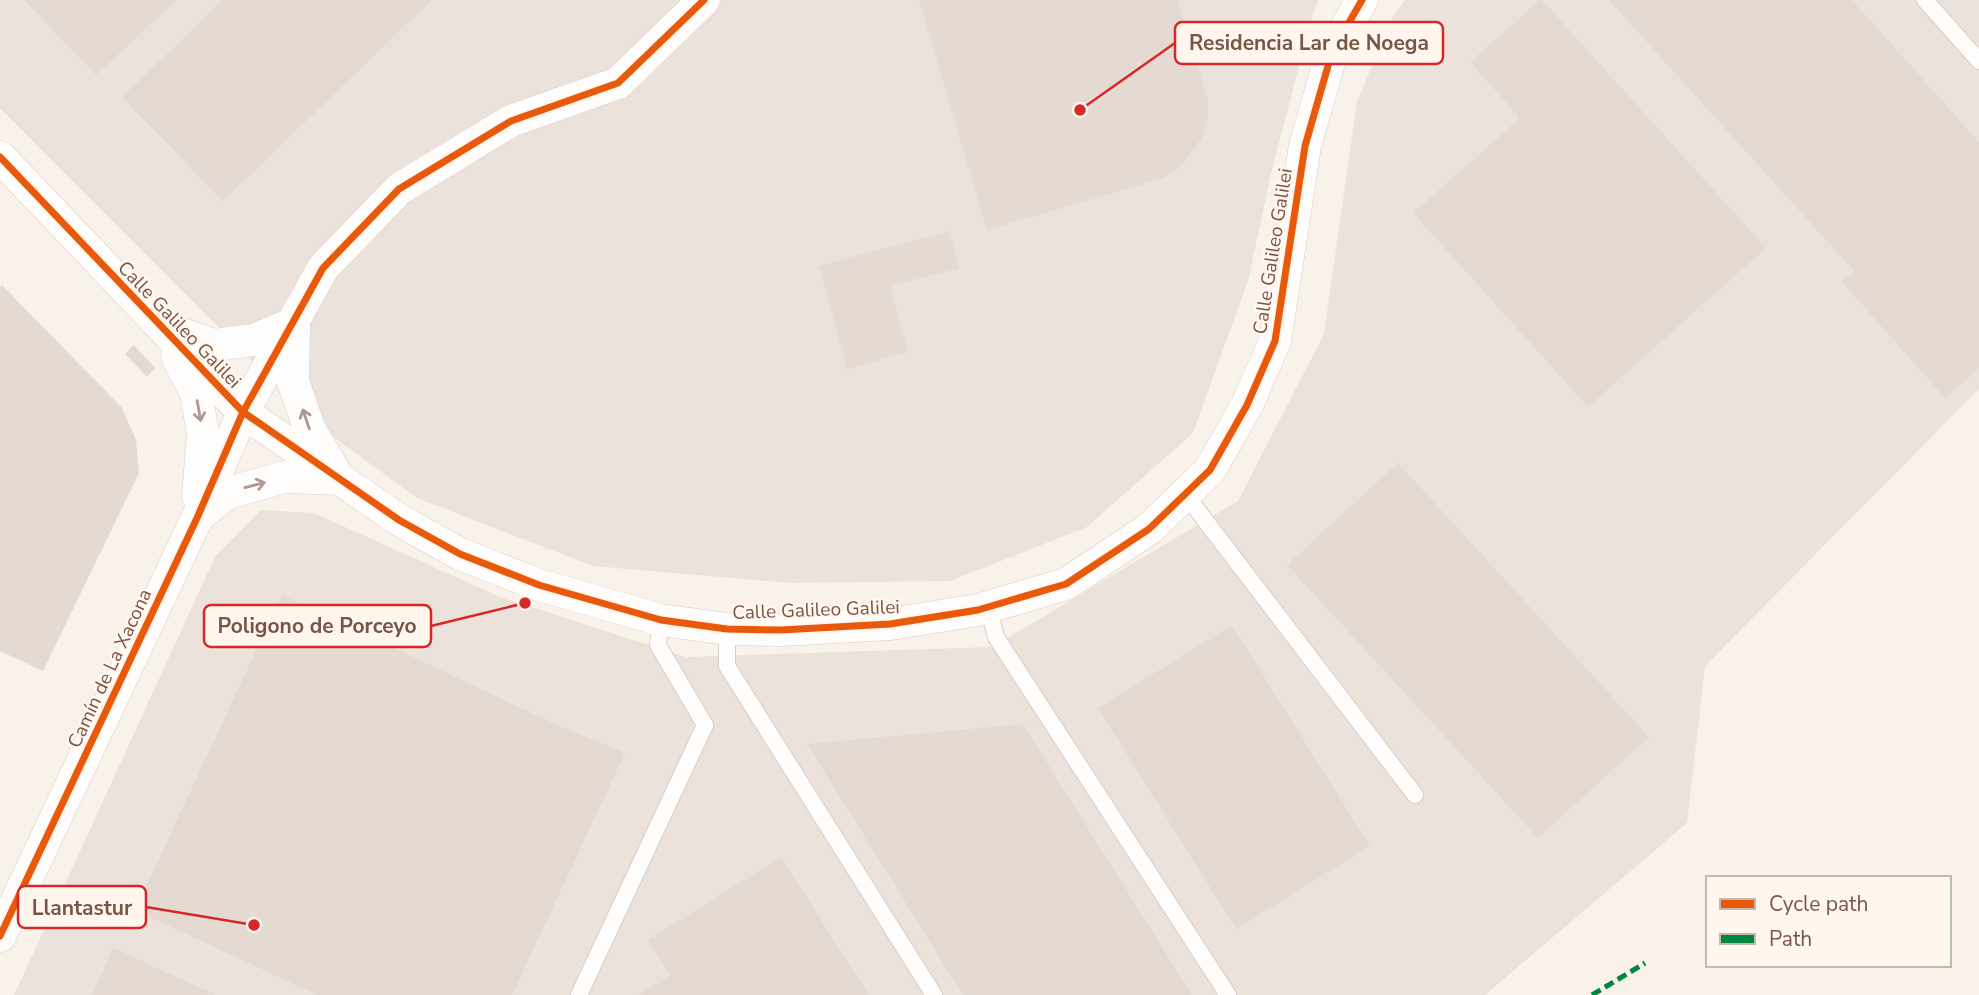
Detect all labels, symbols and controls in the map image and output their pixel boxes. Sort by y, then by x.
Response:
callout: Residencia Lar de Noega [1175,22,1443,64]
text: Residencia Lar de Noega [1189,29,1429,57]
street label: Calle Galileo Galilei [1247,166,1299,336]
street label: Calle Galileo Galilei [112,255,247,394]
one-way arrow [193,399,206,422]
one-way arrow [299,409,311,431]
one-way arrow [243,478,265,491]
street label: Camín de La Xacona [62,585,158,752]
street label: Calle Galileo Galilei [732,594,900,626]
callout: Poligono de Porceyo [204,605,431,647]
text: Poligono de Porceyo [218,612,416,640]
legend [1706,876,1951,967]
callout: Llantastur [18,886,146,928]
text: Cycle path [1769,890,1868,918]
text: Llantastur [32,894,133,922]
text: Path [1769,925,1812,953]

